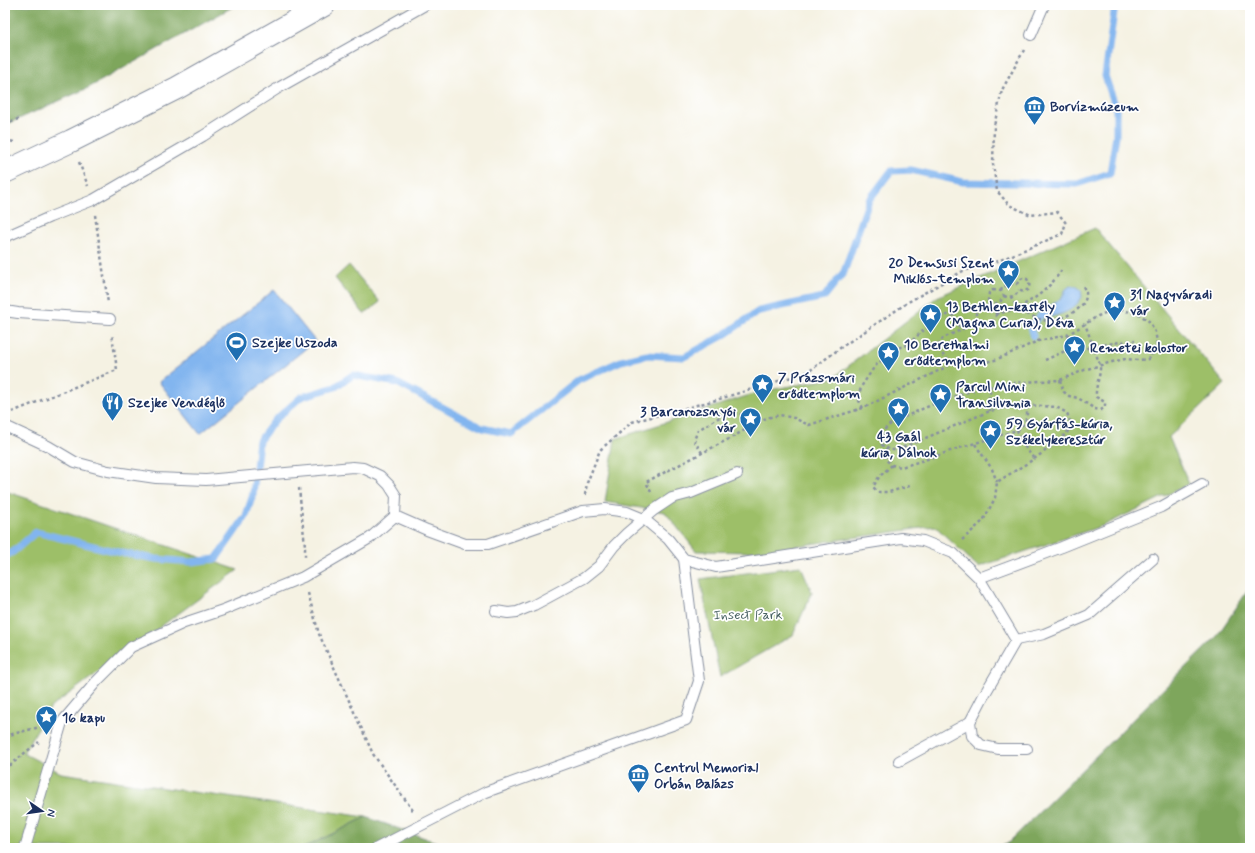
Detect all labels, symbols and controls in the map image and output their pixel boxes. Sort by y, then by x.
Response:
museum icon: Borvízmúzeum [1021,93,1047,126]
place label: Borvízmúzeum [1050,98,1139,116]
place label: 20 Demsusi Szent Miklós-templom [889,254,995,288]
place icon: 20 Demsusi Szent Miklós-templom [996,257,1022,290]
place label: 31 Nagyváradi vár [1130,286,1212,320]
place icon: 31 Nagyváradi vár [1102,289,1128,322]
place label: 13 Bethlen-kastély (Magna Curia), Déva [946,298,1074,335]
place icon: 13 Bethlen-kastély (Magna Curia), Déva [917,301,943,334]
sports icon: Szejke Uszoda [224,329,250,362]
place label: Szejke Uszoda [252,334,338,353]
place icon: Remetei kolostor [1062,334,1088,367]
place label: 10 Berethalmi erődtemplom [904,336,989,370]
place icon: 10 Berethalmi erődtemplom [875,339,901,372]
place label: Remetei kolostor [1090,339,1188,357]
place label: 7 Prázsmári erődtemplom [778,369,860,403]
place icon: 7 Prázsmári erődtemplom [750,372,776,405]
place label: Parcul Mini Transilvania [956,378,1031,412]
place icon: Parcul Mini Transilvania [928,381,954,414]
restaurant icon: Szejke Vendéglő [100,389,126,422]
place label: Szejke Vendéglő [128,394,225,413]
place icon: 43 Gaál kúria, Dálnok [886,395,912,428]
place label: 3 Barcarozsnyói vár [640,403,736,437]
place icon: 3 Barcarozsnyói vár [738,406,764,439]
place label: 59 Gyárfás-kúria, Székelykeresztúr [1006,415,1113,449]
place icon: 59 Gyárfás-kúria, Székelykeresztúr [977,418,1003,451]
place label: 43 Gaál kúria, Dálnok [861,428,937,462]
park label: Insect Park [713,606,783,624]
place icon: 16 kapu [33,704,59,737]
place label: 16 kapu [62,709,105,727]
place label: Centrul Memorial Orbán Balázs [654,759,758,793]
museum icon: Centrul Memorial Orbán Balázs [626,762,652,795]
north arrow [22,791,62,831]
text: N [43,808,58,818]

